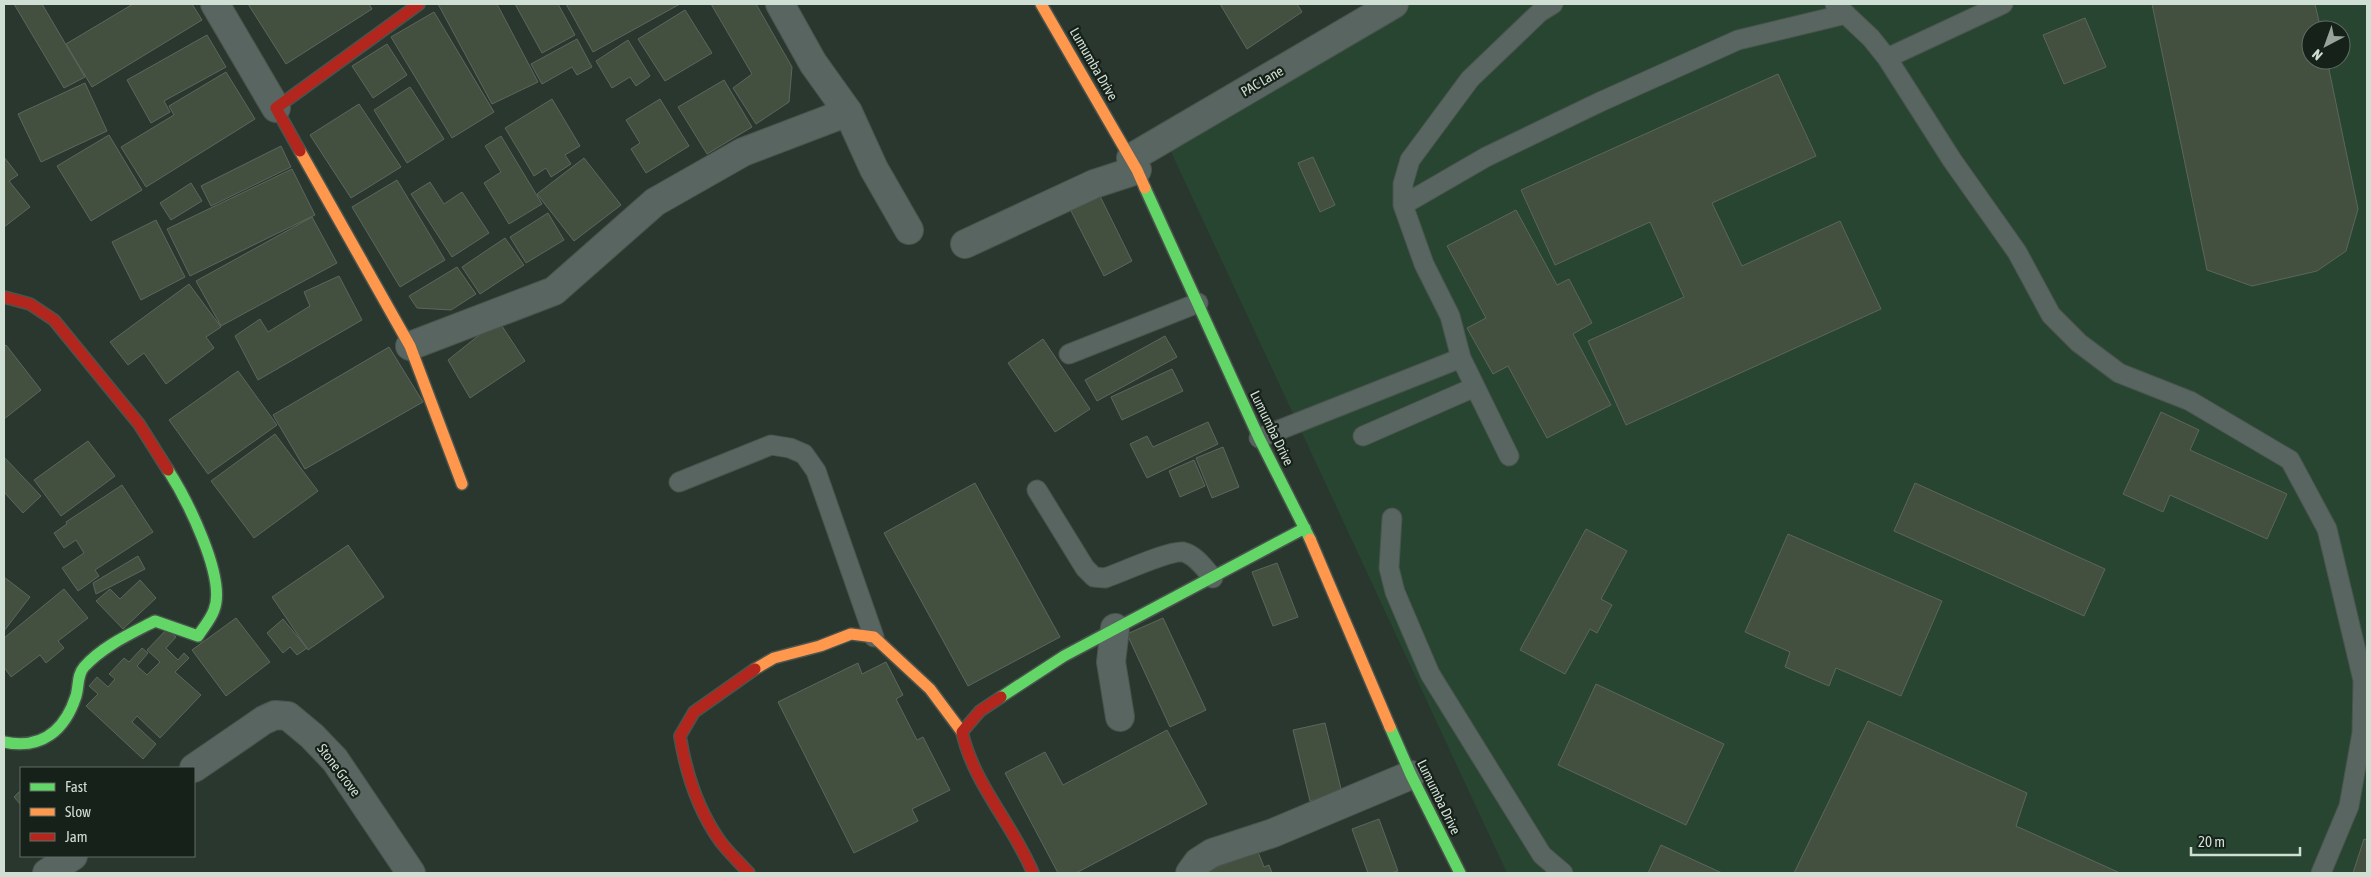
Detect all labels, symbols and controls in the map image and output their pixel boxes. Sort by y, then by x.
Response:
north arrow [2301,20,2351,70]
street label: Lumumba Drive [1067,25,1121,103]
text: N [2309,46,2326,64]
street label: PAC Lane [1238,62,1286,100]
street label: Lumumba Drive [1247,388,1297,468]
street label: Stone Grove [314,741,364,799]
street label: Lumumba Drive [1414,757,1464,837]
legend [20,767,195,857]
text: Fast [65,778,87,795]
text: Slow [65,803,91,820]
scale bar [2191,824,2300,856]
text: Jam [65,828,88,845]
text: 20 m [2198,833,2225,850]

